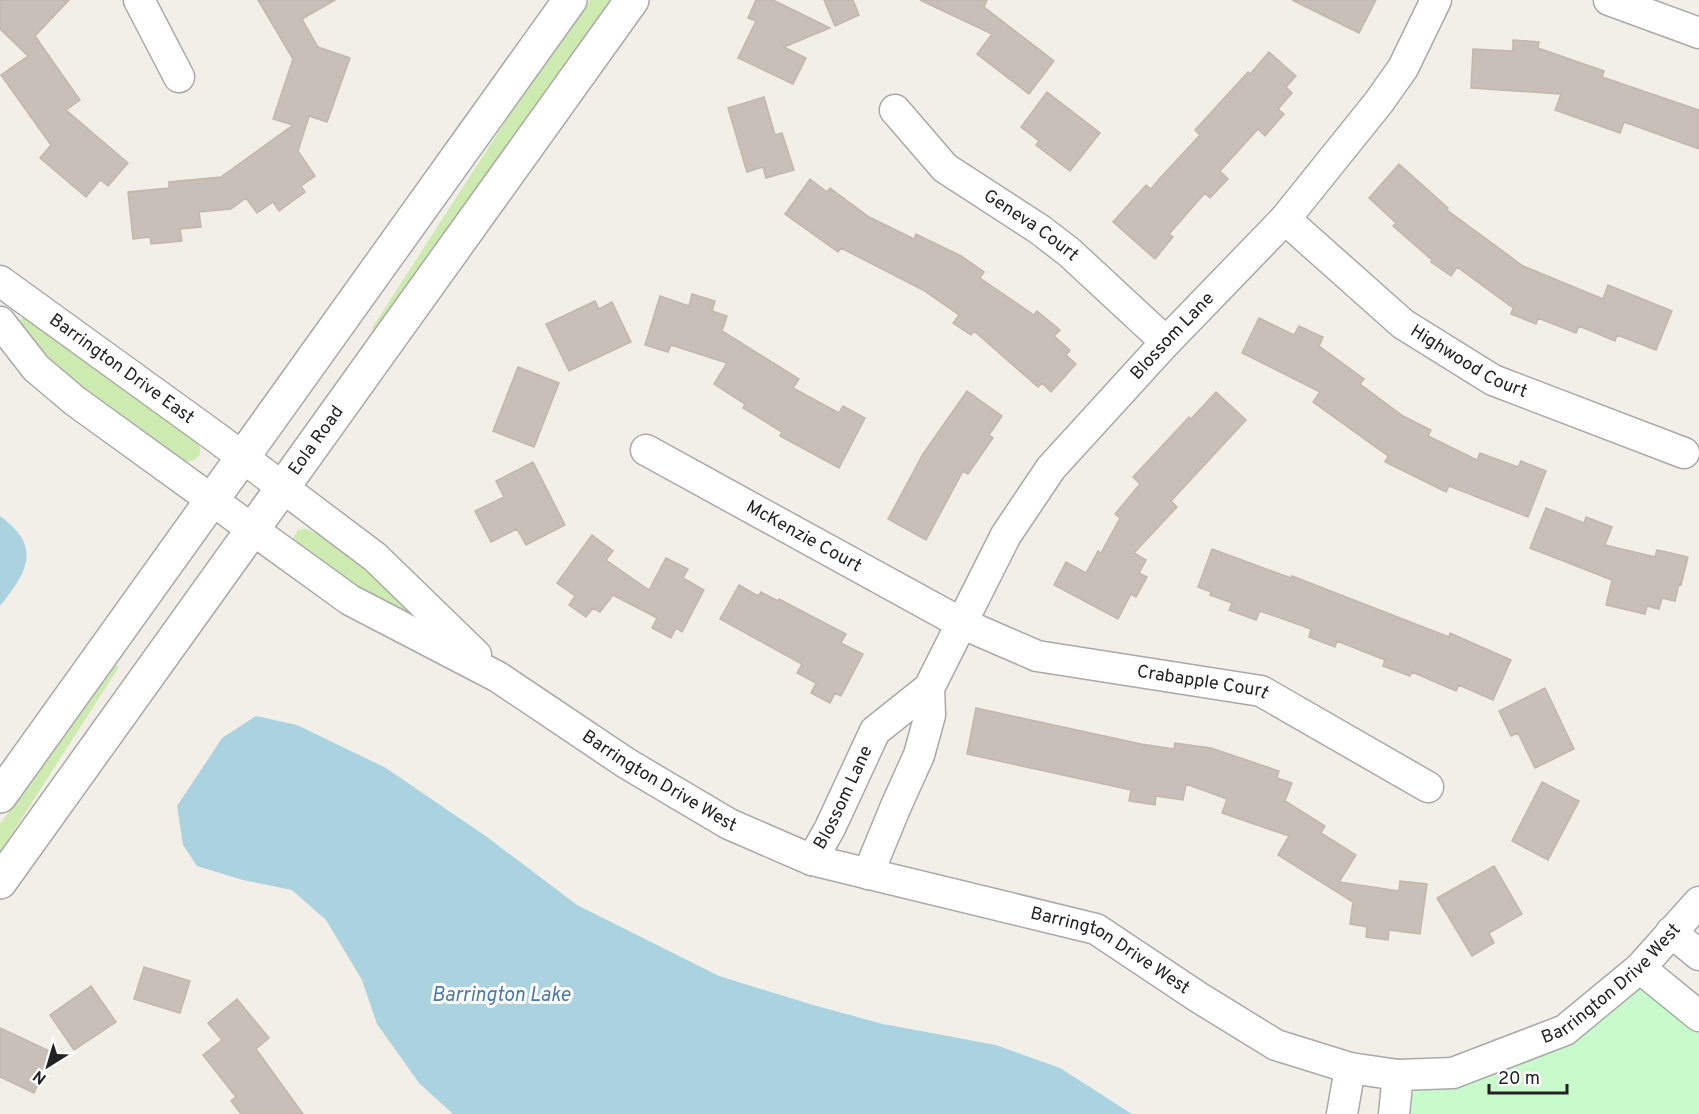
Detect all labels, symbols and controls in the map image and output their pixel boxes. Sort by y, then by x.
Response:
street label: Geneva Court [979,185,1083,266]
street label: Blossom Lane [1126,287,1219,385]
street label: Barrington Drive East [44,309,199,429]
street label: Highwood Court [1406,320,1530,403]
street label: Eola Road [284,401,349,480]
street label: McKenzie Court [742,496,866,578]
street label: Crabapple Court [1135,660,1273,705]
street label: Barrington Drive West [577,725,740,837]
street label: Blossom Lane [809,742,878,854]
street label: Barrington Drive West [1028,902,1194,1000]
street label: Barrington Drive West [1538,919,1686,1049]
water label: Barrington Lake [432,983,571,1009]
north arrow [18,1036,78,1096]
scale bar [1489,1057,1567,1095]
text: N [30,1065,51,1088]
text: 20 m [1498,1068,1540,1091]

